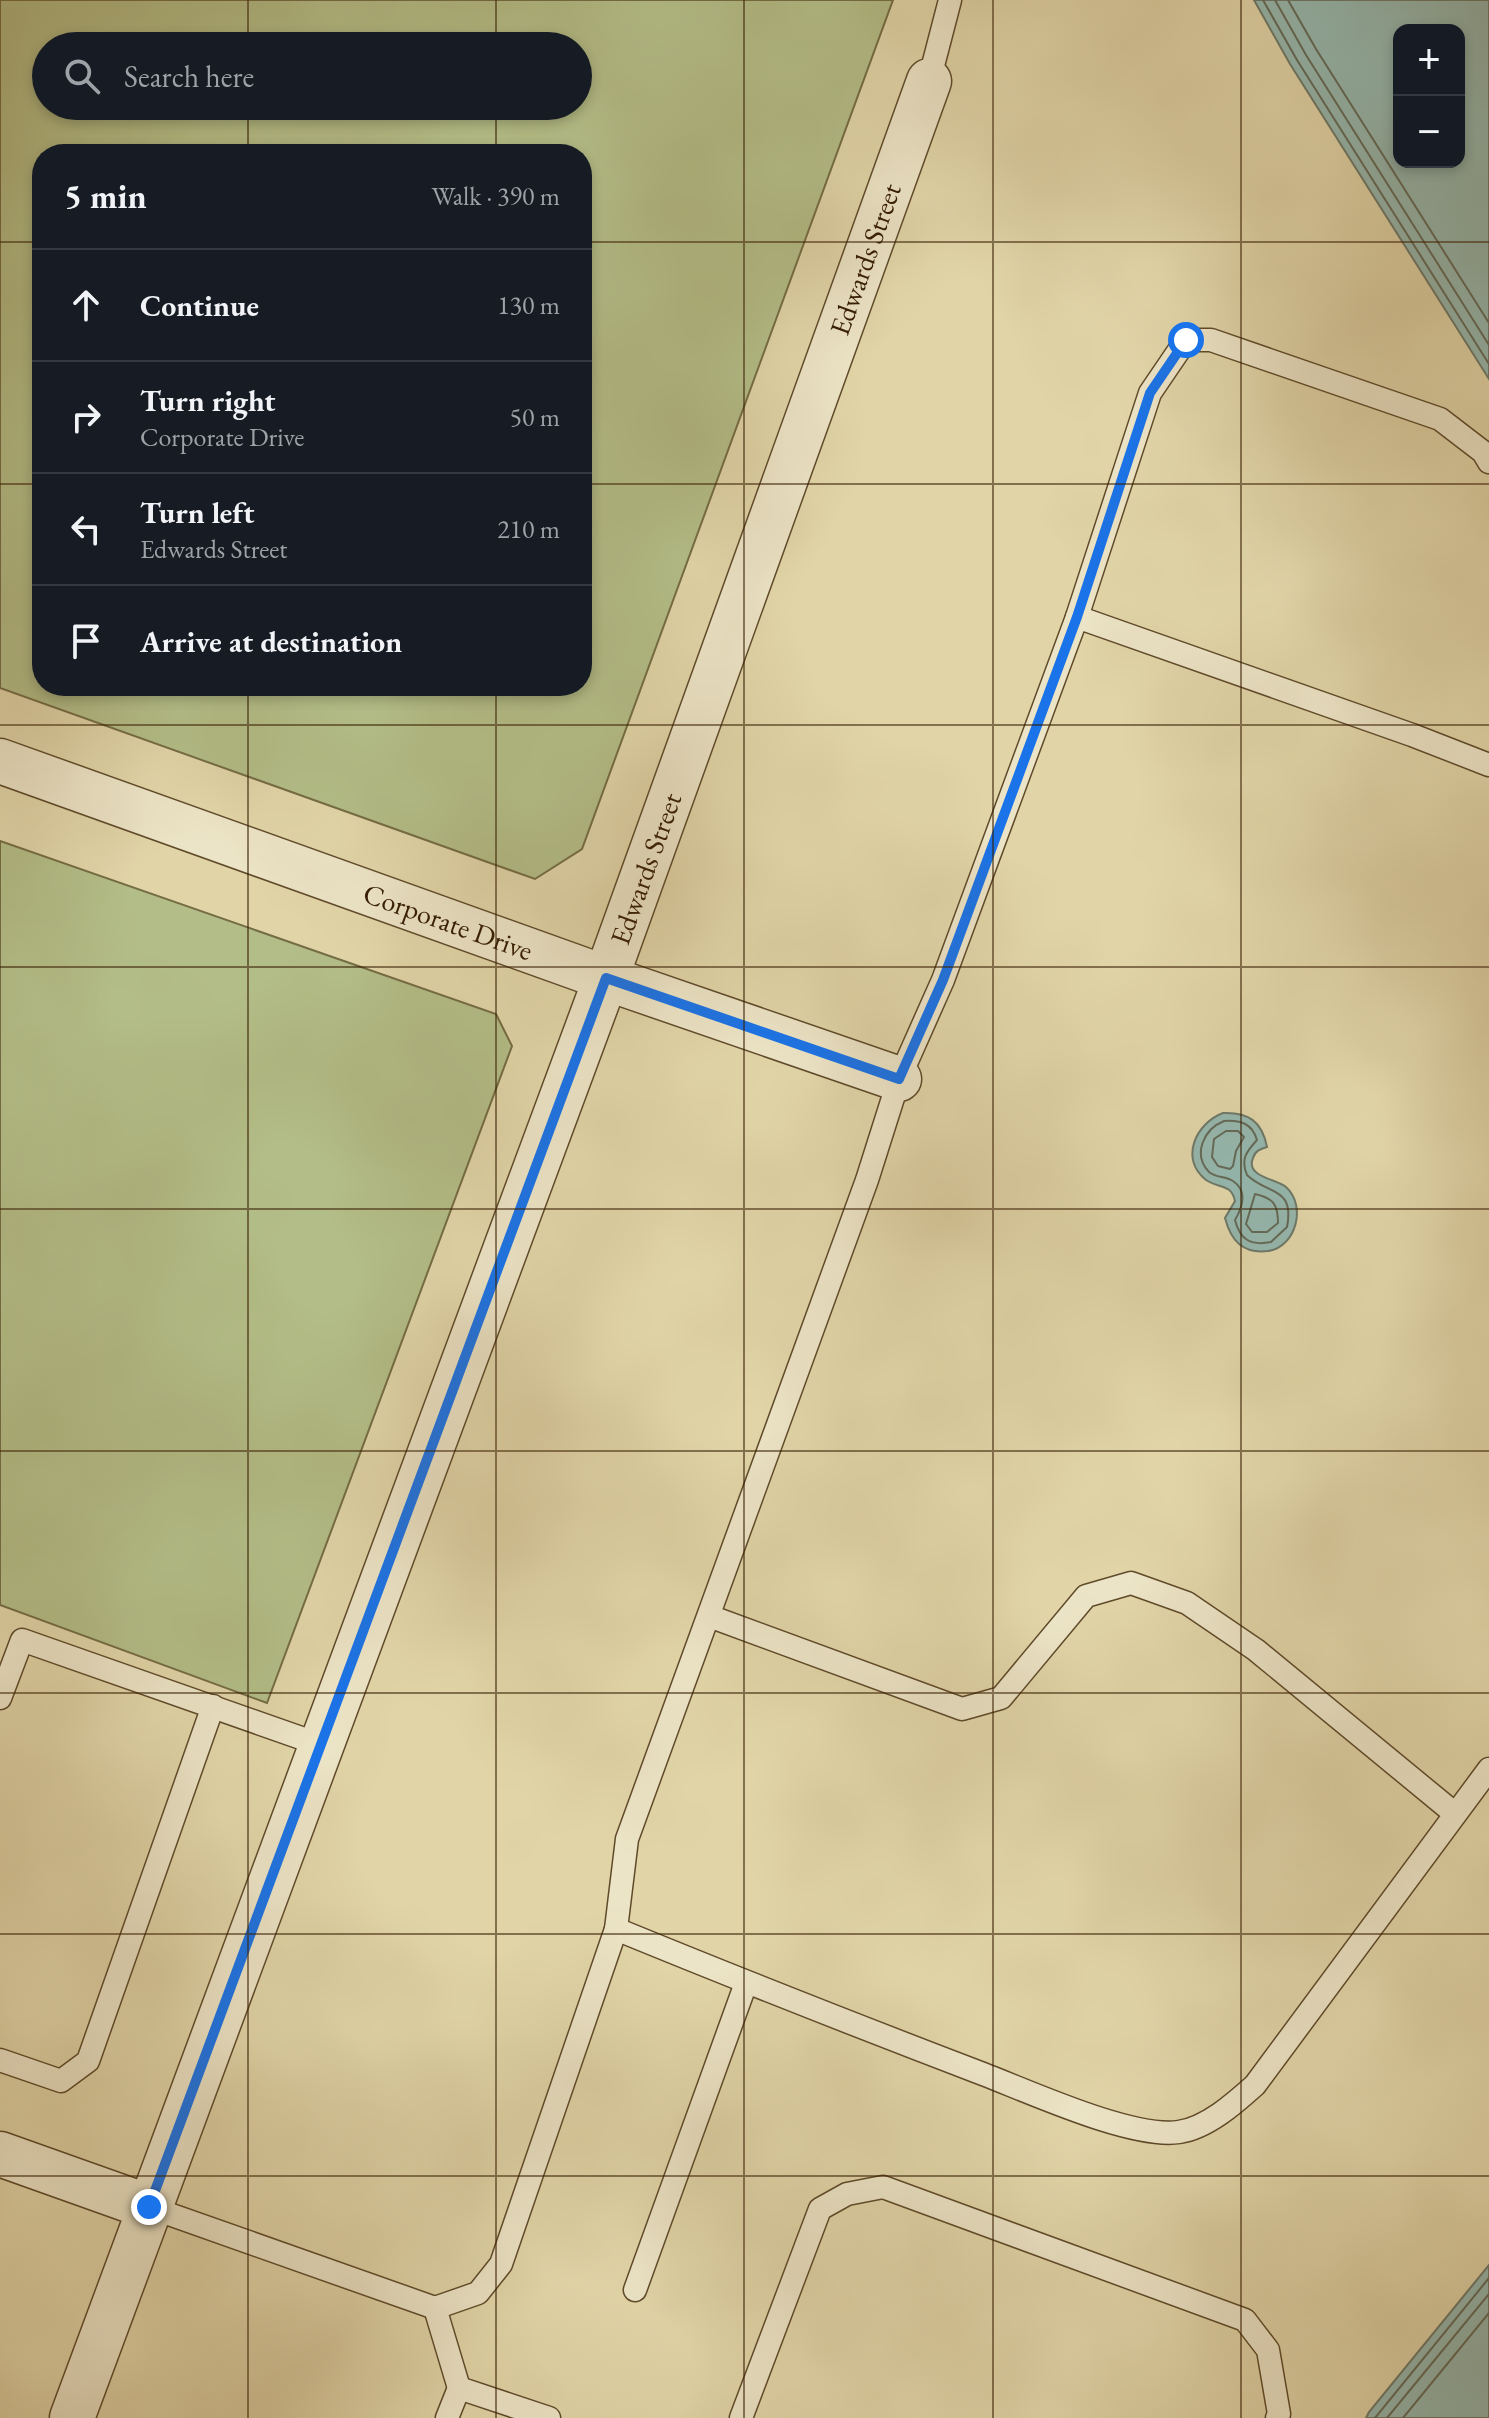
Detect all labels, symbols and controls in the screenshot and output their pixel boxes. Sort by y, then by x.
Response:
map controls [1393,24,1465,168]
button: + [1393,24,1465,96]
search box [32,32,592,120]
icon: search [60,54,104,98]
text: Search here [124,57,254,96]
button: − [1393,96,1465,168]
text: 5 min [64,174,147,218]
street label: Edwards Street [821,178,909,340]
text: Walk · 390 m [432,179,560,213]
icon: ahead [64,283,108,327]
text: Continue [140,286,259,325]
text: 130 m [497,288,560,322]
route start [1168,322,1204,358]
text: Turn right [140,381,276,420]
icon: right [64,395,108,439]
text: 50 m [510,400,560,434]
text: Corporate Drive [140,420,304,454]
text: Turn left [140,493,254,532]
icon: left [64,507,108,551]
text: 210 m [497,512,560,546]
text: Edwards Street [140,532,288,566]
icon: arrive [64,619,108,663]
text: Arrive at destination [140,622,402,661]
street label: Edwards Street [601,788,689,950]
street label: Corporate Drive [359,875,538,968]
route end [131,2189,167,2225]

